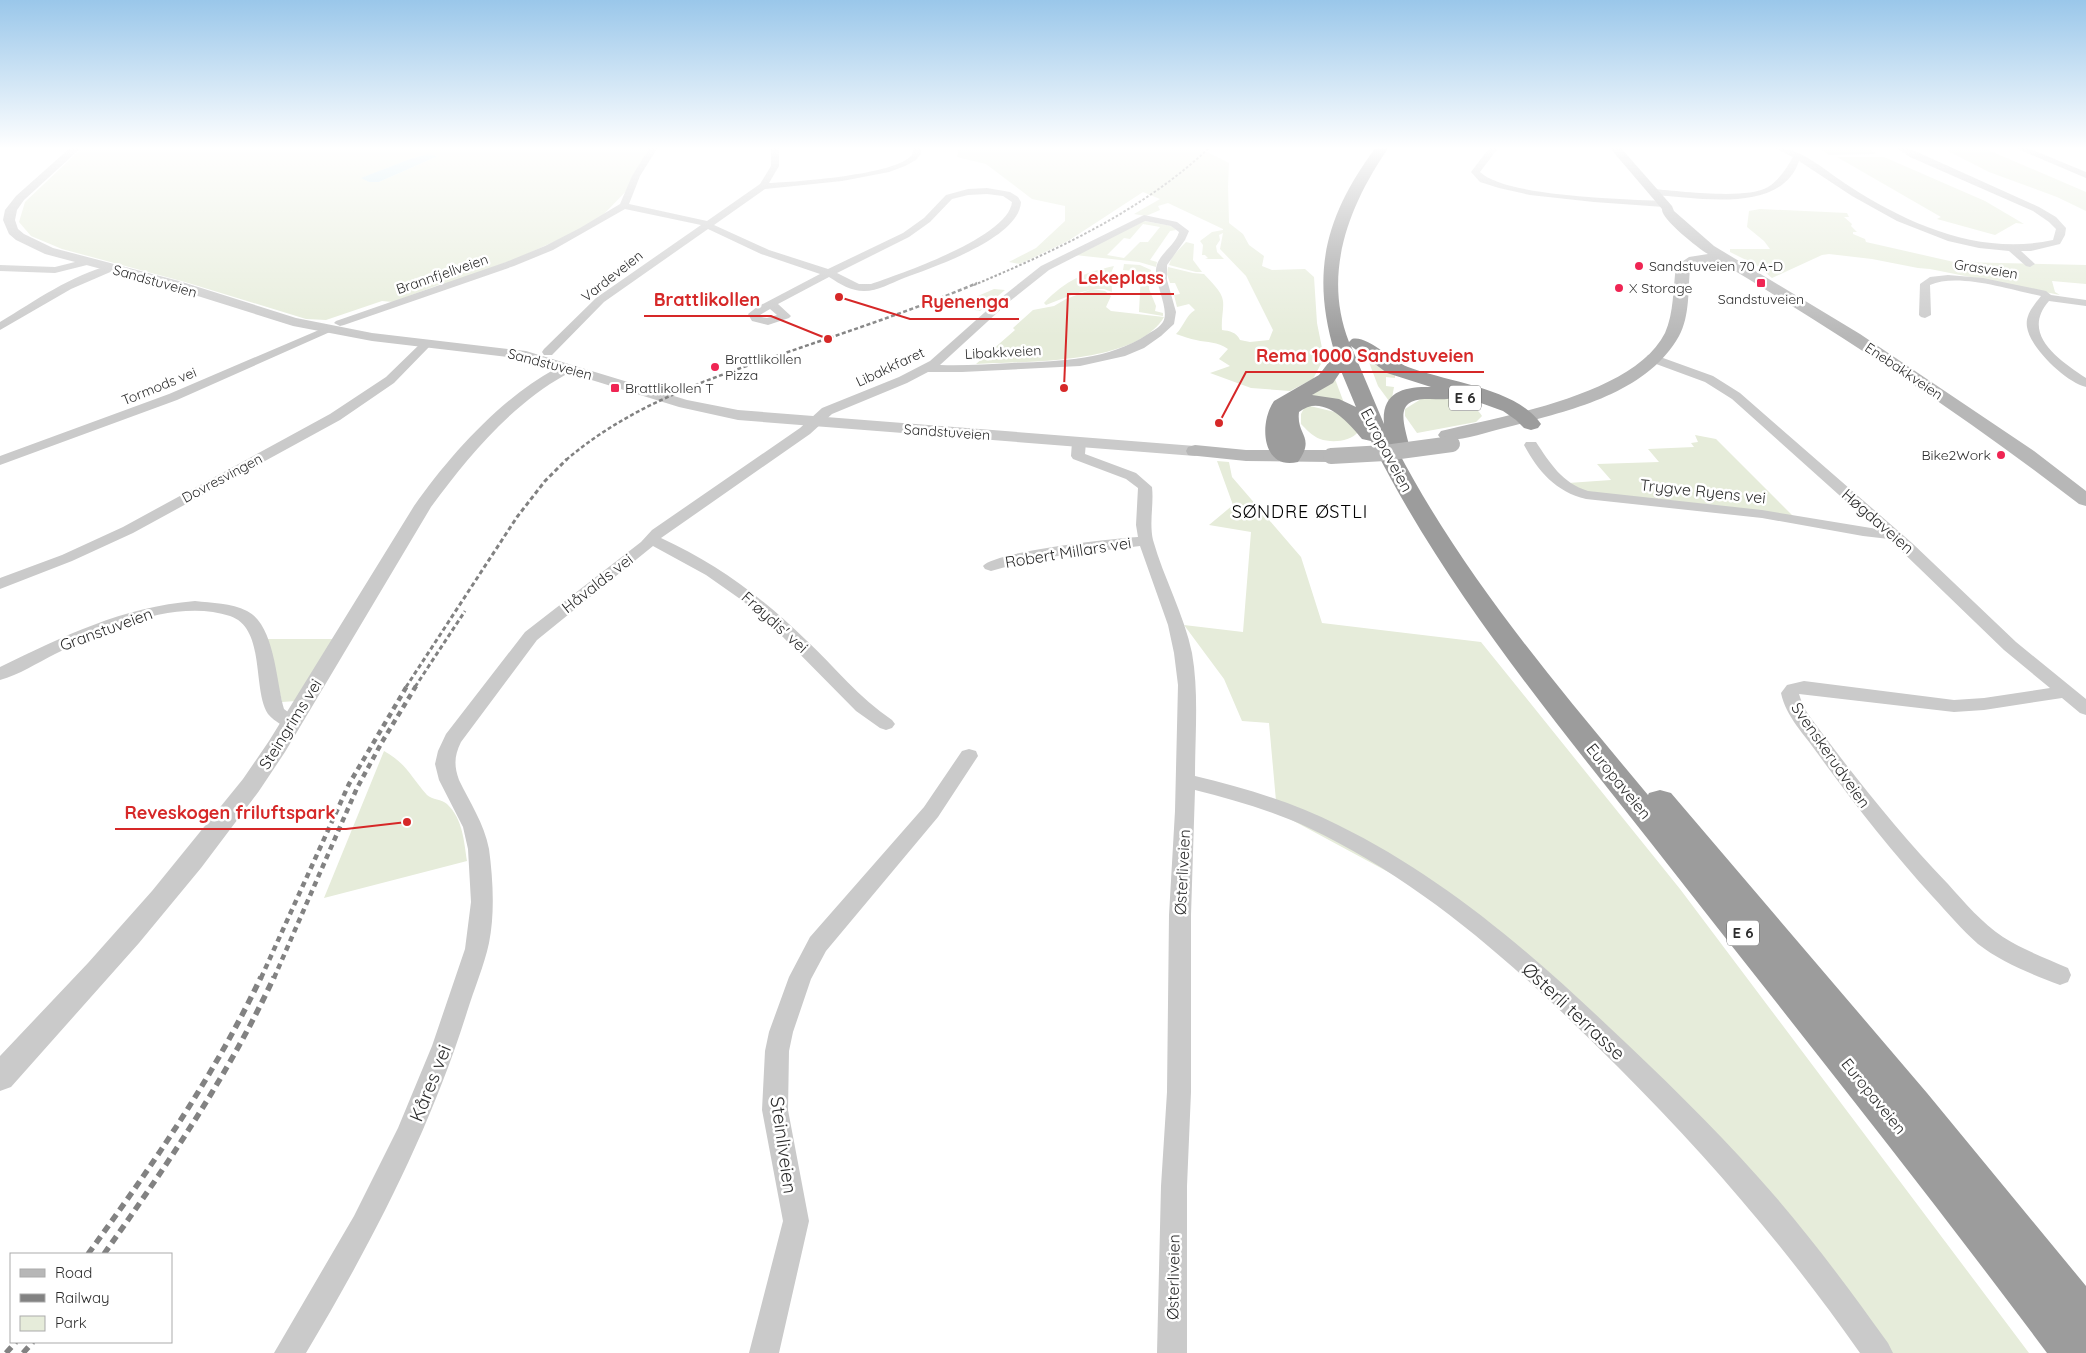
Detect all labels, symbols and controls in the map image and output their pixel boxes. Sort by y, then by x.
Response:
street label: Vardeveien [578,246,646,306]
street label: Brannfjellveien [394,250,490,298]
street label: Grasveien [1953,255,2019,283]
place label: Sandstuveien 70 A-D [1649,257,1783,275]
street label: Sandstuveien [111,260,199,302]
marker: Sandstuveien 70 A-D [1633,260,1645,272]
callout: Lekeplass [1068,261,1174,294]
text: Lekeplass [1078,266,1164,289]
marker: Sandstuveien [1755,277,1767,289]
place label: X Storage [1629,279,1692,297]
marker: X Storage [1613,282,1625,294]
callout: Brattlikollen [644,283,771,316]
callout: Ryenenga [910,286,1019,319]
text: Brattlikollen [654,288,760,311]
text: Ryenenga [921,290,1009,313]
place label: Sandstuveien [1718,290,1804,308]
street label: Enebakkveien [1862,338,1946,404]
callout: Rema 1000 Sandstuveien [1246,339,1484,372]
street label: Libakkveien [964,341,1042,363]
street label: Libakkfaret [853,343,927,391]
street label: Sandstuveien [506,344,594,384]
text: Rema 1000 Sandstuveien [1256,344,1474,367]
place label: Brattlikollen Pizza [725,350,801,384]
marker: Brattlikollen Pizza [709,361,721,373]
street label: Tormods vei [119,363,199,409]
place label: Brattlikollen T [625,379,714,397]
marker: Brattlikollen T [609,382,621,394]
road number: E 6 [1449,386,1481,410]
street label: Europaveien [1357,405,1417,495]
street label: Sandstuveien [903,420,991,444]
place label: Bike2Work [1921,446,1991,464]
street label: Dovresvingen [179,449,265,507]
marker: Bike2Work [1995,449,2007,461]
street label: Trygve Ryens vei [1639,474,1767,508]
street label: Høgdaveien [1838,484,1918,558]
district label: SØNDRE ØSTLI [1232,500,1368,523]
street label: Robert Millars vei [1003,532,1133,572]
street label: Håvalds vei [557,549,637,617]
street label: Frøydis' vei [738,587,812,657]
street label: Granstuveien [57,603,155,655]
street label: Steingrims vei [254,675,326,773]
street label: Svenskerudveien [1787,698,1875,812]
street label: Europaveien [1582,739,1656,823]
callout: Reveskogen friluftspark [115,796,346,829]
text: Reveskogen friluftspark [125,801,335,824]
street label: Østerliveien [1170,829,1194,915]
road number: E 6 [1727,920,1759,946]
street label: Østerli terrasse [1517,957,1631,1065]
street label: Kåres vei [404,1041,456,1125]
street label: Europaveien [1837,1054,1911,1138]
street label: Steinliveien [765,1095,803,1195]
street label: Østerliveien [1162,1234,1184,1320]
legend [10,1253,172,1343]
text: Road [55,1263,92,1282]
text: Railway [55,1288,110,1307]
text: Park [55,1313,87,1332]

